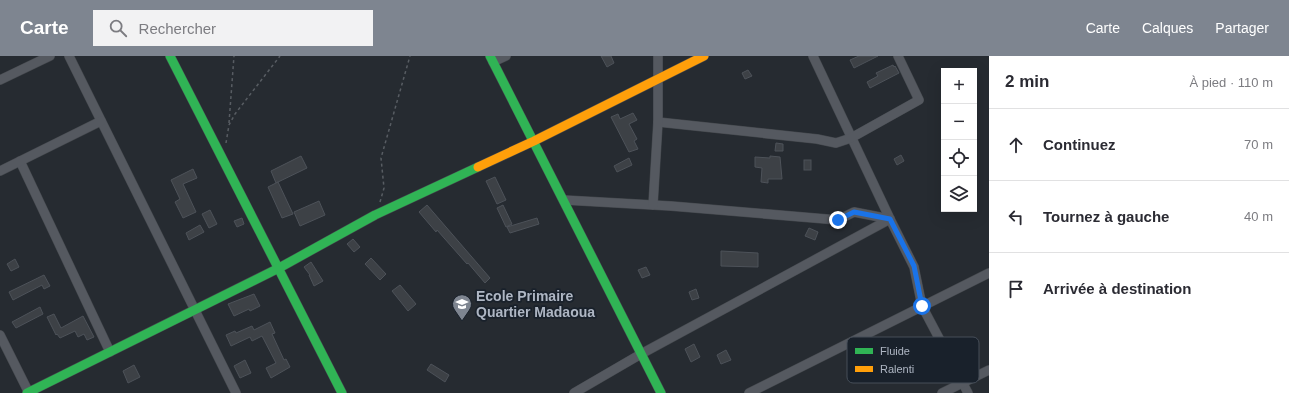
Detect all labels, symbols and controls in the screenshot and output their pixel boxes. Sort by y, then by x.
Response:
search box [93,10,373,46]
text: Carte [20,17,69,38]
icon: search [107,17,129,39]
text: Rechercher [139,20,216,37]
text: Carte [1086,20,1120,36]
text: Calques [1142,20,1193,36]
text: Partager [1215,20,1269,36]
map controls [941,68,977,212]
button: + [941,68,977,104]
text: 2 min [1005,72,1049,91]
text: À pied · 110 m [1189,75,1273,90]
button: − [941,104,977,140]
icon: ahead [1005,134,1027,156]
text: Continuez [1043,136,1116,153]
text: 70 m [1244,137,1273,152]
button: locate [941,140,977,176]
button: layers [941,176,977,212]
icon: left [1005,206,1027,228]
text: Tournez à gauche [1043,208,1169,225]
text: 40 m [1244,209,1273,224]
route end [829,211,847,229]
icon: arrive [1005,278,1027,300]
text: Arrivée à destination [1043,280,1191,297]
place label: Ecole Primaire Quartier Madaoua [476,288,595,320]
school or university icon: Ecole Primaire Quartier Madaoua [451,293,473,321]
route start [913,297,931,315]
legend [847,337,979,383]
text: Fluide [880,345,910,357]
text: Ralenti [880,363,914,375]

